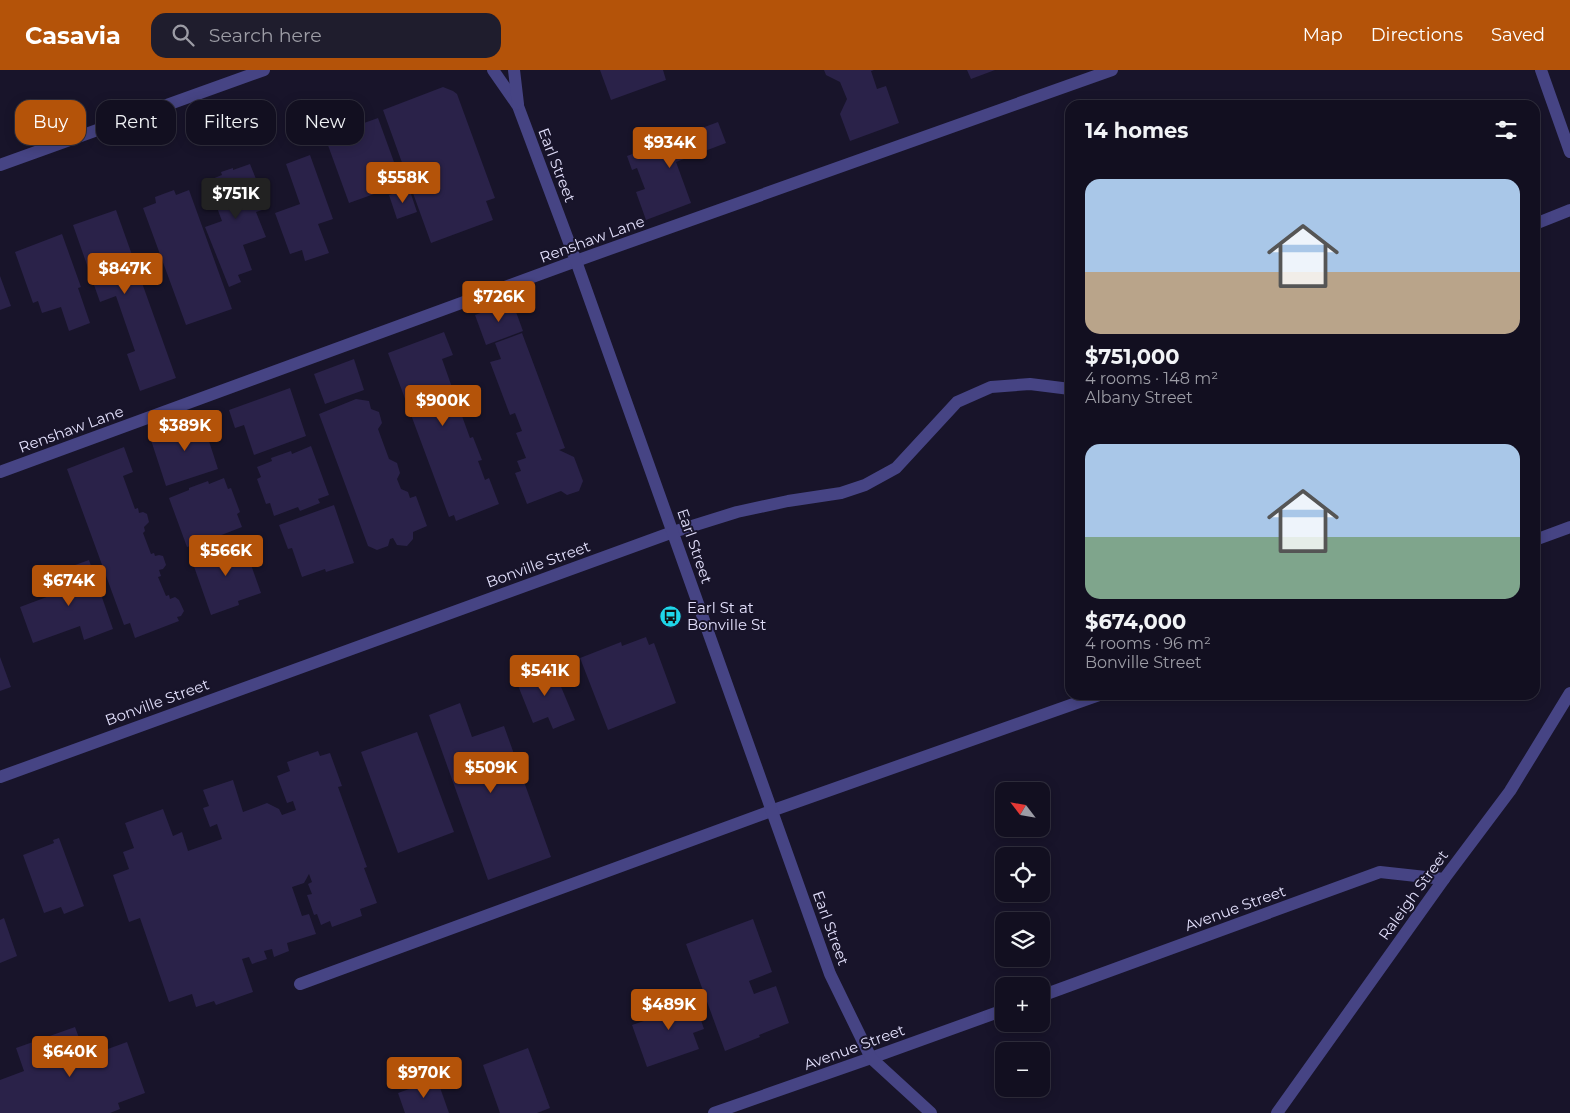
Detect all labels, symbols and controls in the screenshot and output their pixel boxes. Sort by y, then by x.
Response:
search box [151,13,501,58]
text: Casavia [25,21,121,50]
icon: search [169,21,197,49]
text: Search here [209,24,322,47]
text: Map [1303,24,1343,46]
text: Directions [1371,24,1463,46]
text: Saved [1491,24,1545,46]
chip: Buy [15,100,86,145]
chip: Rent [96,100,176,145]
chip: Filters [186,100,276,145]
chip: New [286,100,364,145]
icon: filters [1492,116,1520,144]
text: 14 homes [1085,118,1189,143]
street label: Earl Street [534,125,580,205]
pin: $934K [635,126,705,169]
text: $934K [644,133,696,152]
pin: $558K [368,162,438,204]
text: $558K [377,168,429,187]
pin: $751K [201,178,271,220]
text: $751K [212,184,260,203]
street label: Renshaw Lane [537,211,647,267]
icon: home [1258,211,1348,301]
pin: $847K [90,252,160,295]
text: $847K [99,259,151,278]
pin: $726K [464,280,534,323]
text: $726K [473,287,525,306]
text: $751,000 [1085,344,1180,369]
text: 4 rooms · 148 m² [1085,369,1218,388]
pin: $900K [408,384,478,427]
text: Albany Street [1085,388,1193,407]
text: $900K [416,391,470,410]
street label: Renshaw Lane [16,401,126,457]
pin: $389K [150,410,220,452]
text: $389K [159,416,211,435]
icon: home [1258,476,1348,566]
street label: Earl Street [673,506,717,586]
pin: $566K [191,534,261,577]
street label: Bonville Street [483,536,593,592]
text: $566K [200,541,252,560]
pin: $674K [34,564,104,607]
text: $674K [43,571,95,590]
place label: Earl St at Bonville St [687,598,766,634]
bus stop icon: Earl St at Bonville St [659,604,683,628]
text: $674,000 [1085,609,1186,634]
text: 4 rooms · 96 m² [1085,634,1211,653]
text: Bonville Street [1085,653,1202,672]
pin: $541K [510,654,580,697]
text: $541K [521,661,569,680]
street label: Bonville Street [102,674,212,730]
pin: $509K [456,752,526,794]
text: $509K [465,758,517,777]
north arrow [995,782,1050,838]
map controls [995,782,1050,1097]
street label: Raleigh Street [1374,846,1452,944]
button: locate [995,847,1050,902]
street label: Avenue Street [1182,881,1288,935]
street label: Earl Street [809,888,853,968]
button: layers [995,912,1050,967]
button: + [995,977,1050,1032]
pin: $489K [634,988,704,1031]
text: $489K [642,995,696,1014]
street label: Avenue Street [801,1020,907,1074]
pin: $640K [35,1036,105,1078]
text: $640K [43,1042,97,1061]
button: − [995,1042,1050,1097]
pin: $970K [389,1056,459,1099]
text: $970K [398,1063,450,1082]

